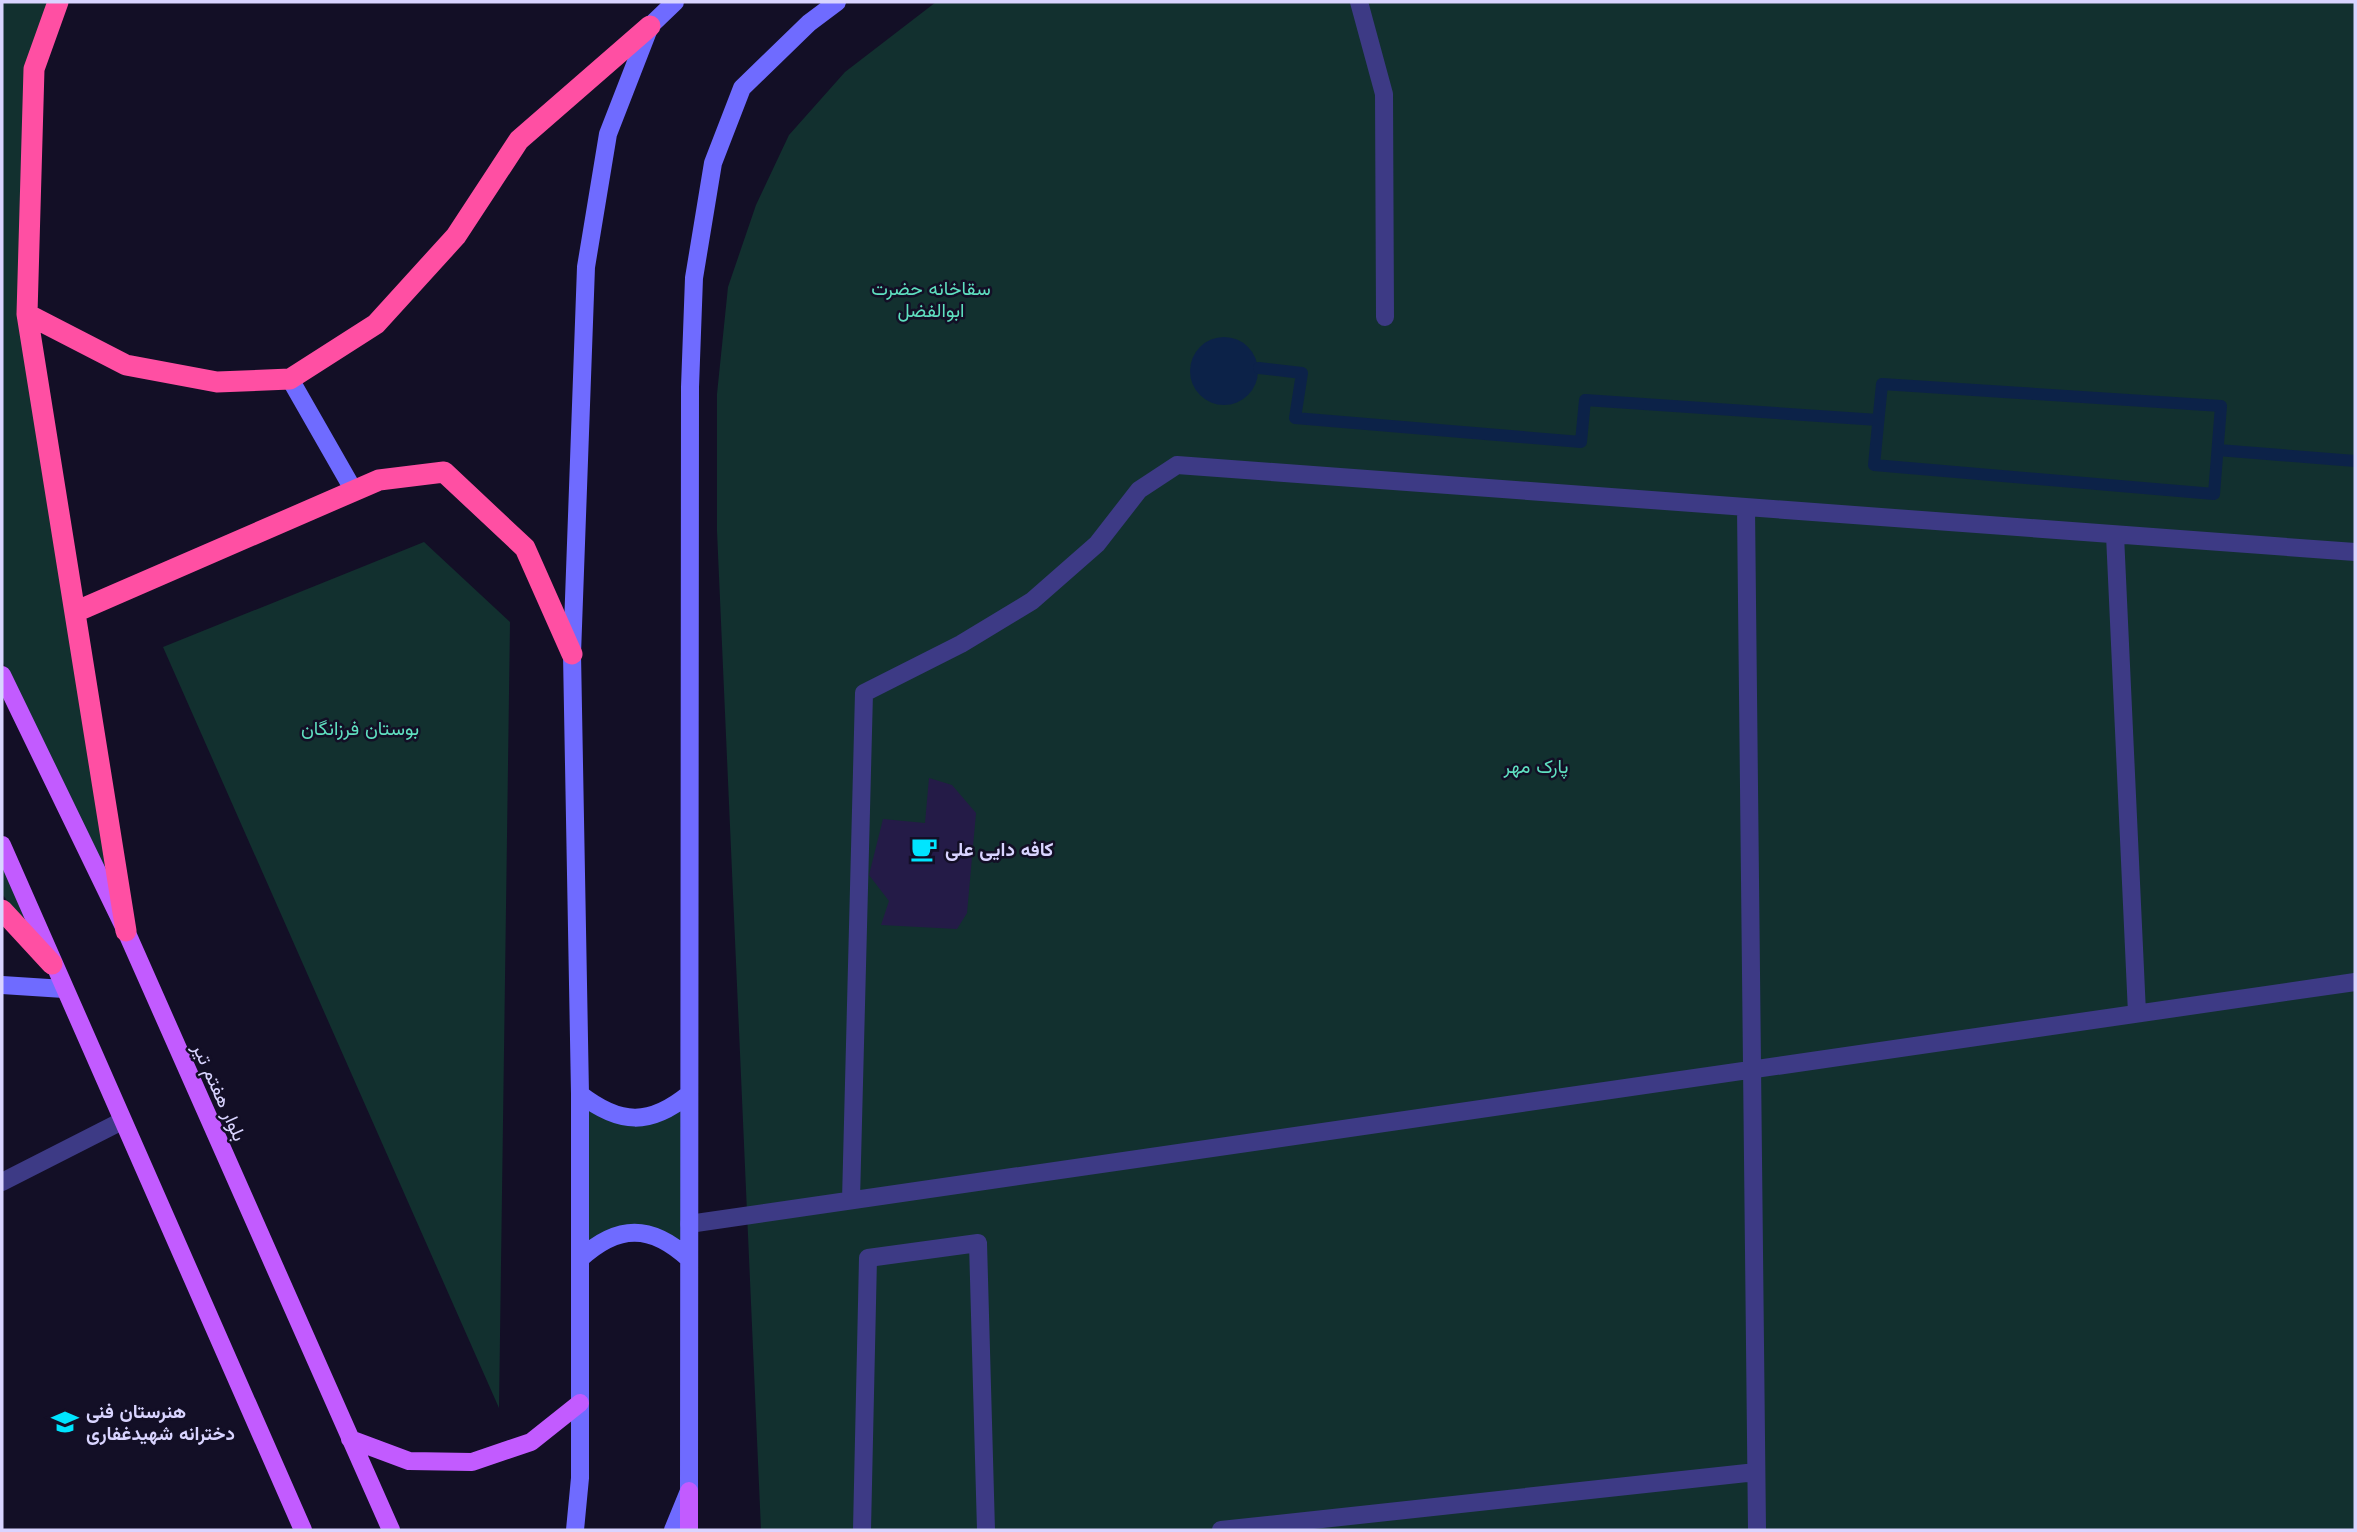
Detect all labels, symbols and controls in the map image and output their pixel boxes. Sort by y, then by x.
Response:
park label: سقاخانه حضرت ابوالفضل [871,275,991,324]
park label: بوستان فرزانگان [301,715,419,742]
park label: پارک مهر [1503,753,1568,780]
cafe icon: کافه دایی علی [909,834,939,864]
place label: کافه دایی علی [945,836,1054,863]
street label: بلوار هفتم تیر [186,1038,253,1145]
place label: هنرستان فنی دخترانه شهیدغفاری [86,1398,235,1447]
school or university icon: هنرستان فنی دخترانه شهیدغفاری [50,1407,80,1437]

